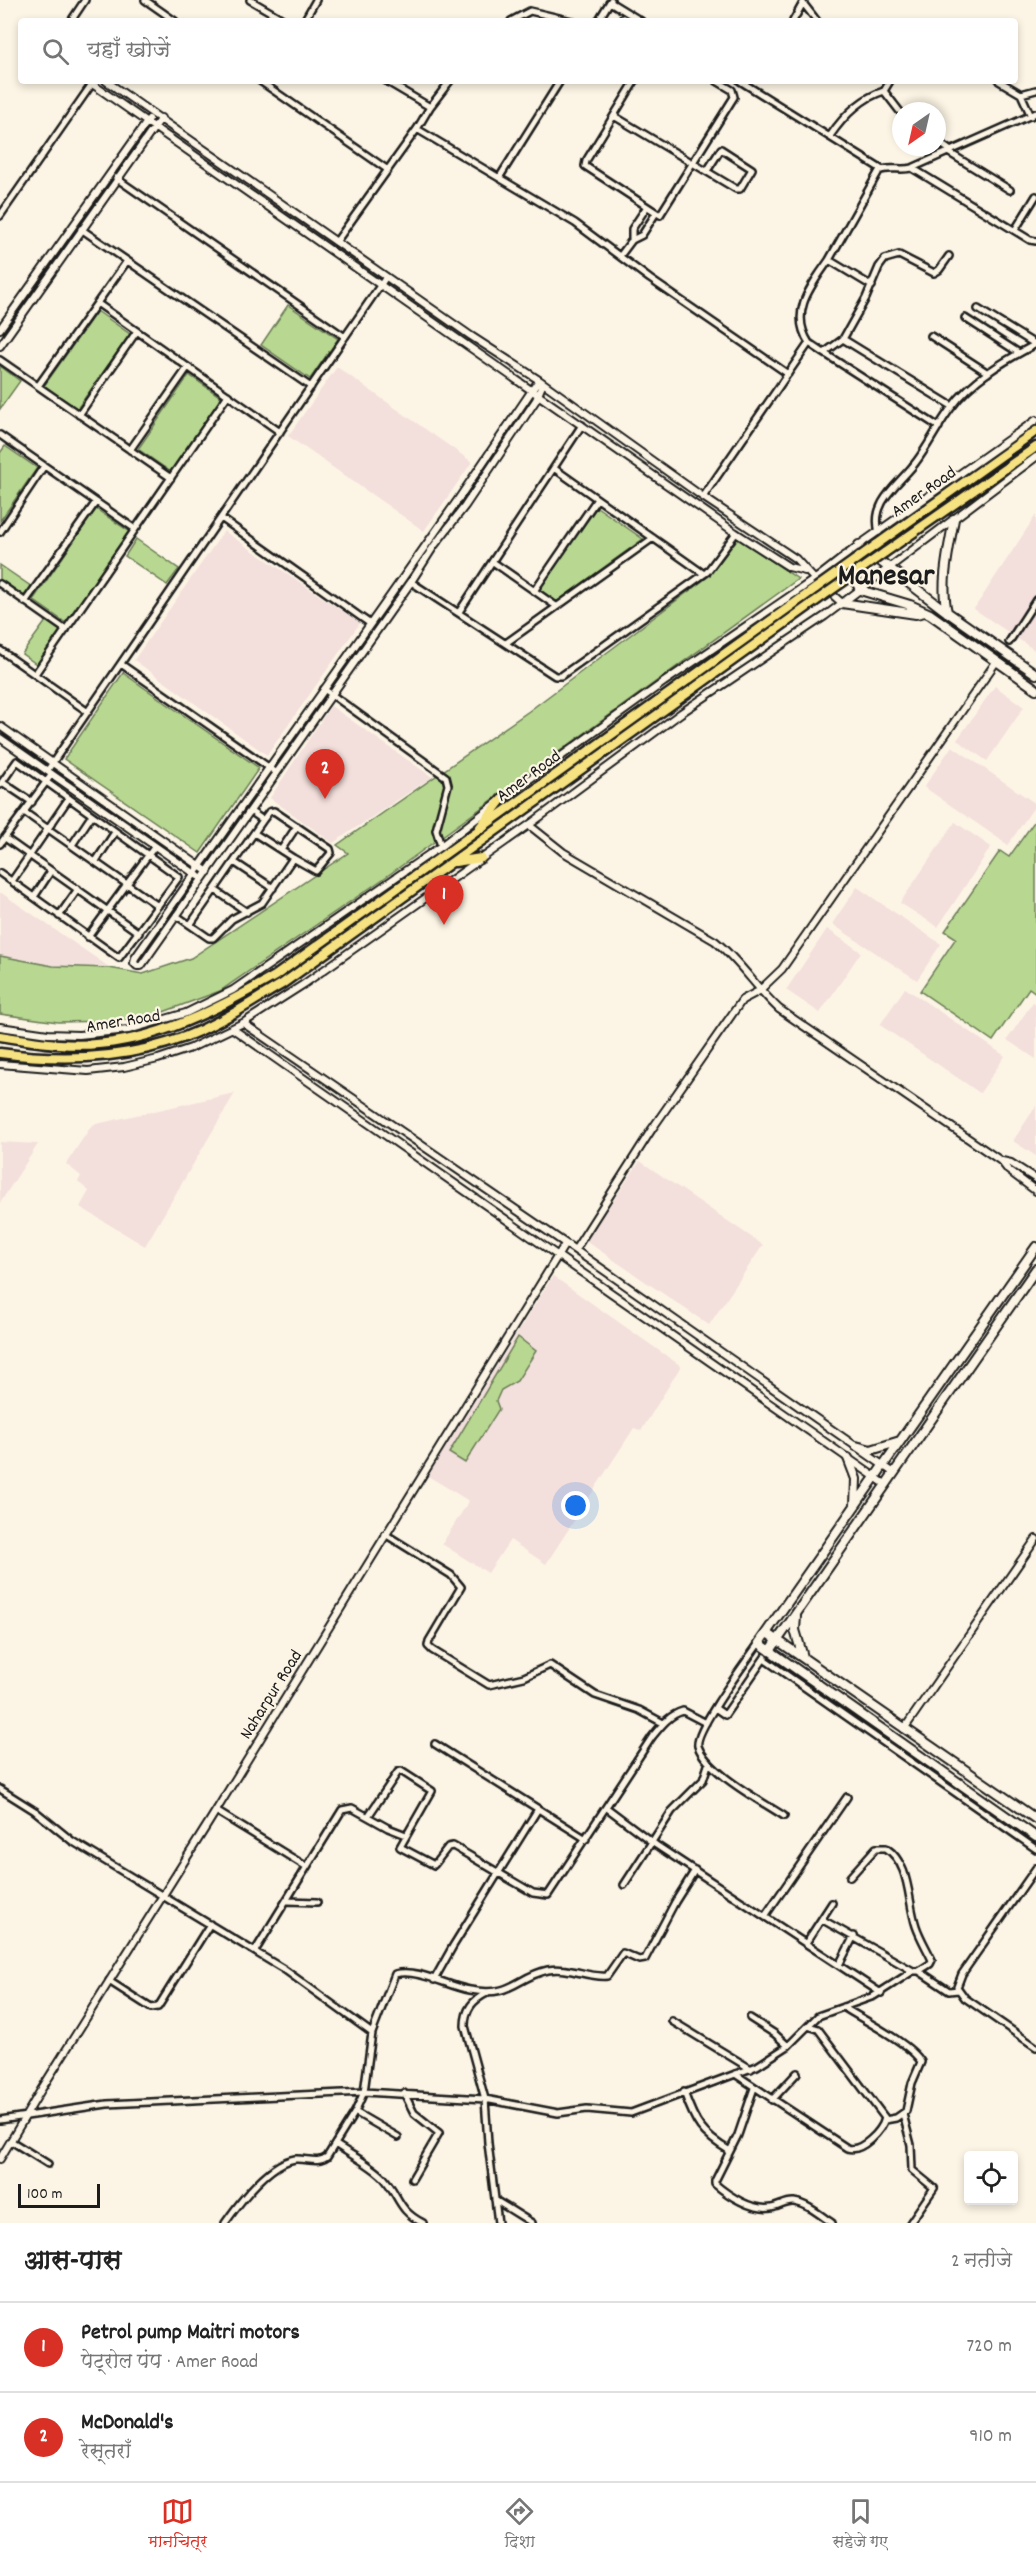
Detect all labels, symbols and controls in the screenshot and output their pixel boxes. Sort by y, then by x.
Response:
search box [18,18,1018,84]
icon: search [39,35,72,68]
text: यहाँ खोजें [87,36,170,67]
north arrow [892,102,946,156]
street label: Amer Road [887,461,962,525]
district label: Manesar [838,557,935,600]
street label: Amer Road [492,745,567,809]
pin: 2 [306,750,344,799]
pin: 1 [424,876,464,925]
street label: Amer Road [85,1004,162,1041]
your location [561,1491,590,1520]
street label: Naharpur Road [235,1646,310,1745]
map controls [964,2151,1018,2205]
button: locate [964,2151,1018,2205]
scale bar [18,2181,100,2208]
text: 100 m [27,2183,63,2206]
text: आस-पास [24,2244,121,2281]
text: 2 नतीजे [951,2248,1012,2276]
text: Petrol pump Maitri motors [81,2318,300,2349]
text: 1 [41,2333,46,2361]
text: 720 m [966,2333,1012,2361]
text: पेट्रोल पंप · Amer Road [81,2349,258,2377]
text: McDonald's [81,2408,174,2439]
text: 2 [39,2423,48,2451]
text: 910 m [969,2423,1012,2451]
text: रेस्तराँ [81,2439,132,2467]
tab: मानचित्र [148,2495,207,2554]
tab: दिशा [503,2495,536,2554]
tab: सहेजे गए [833,2495,888,2554]

